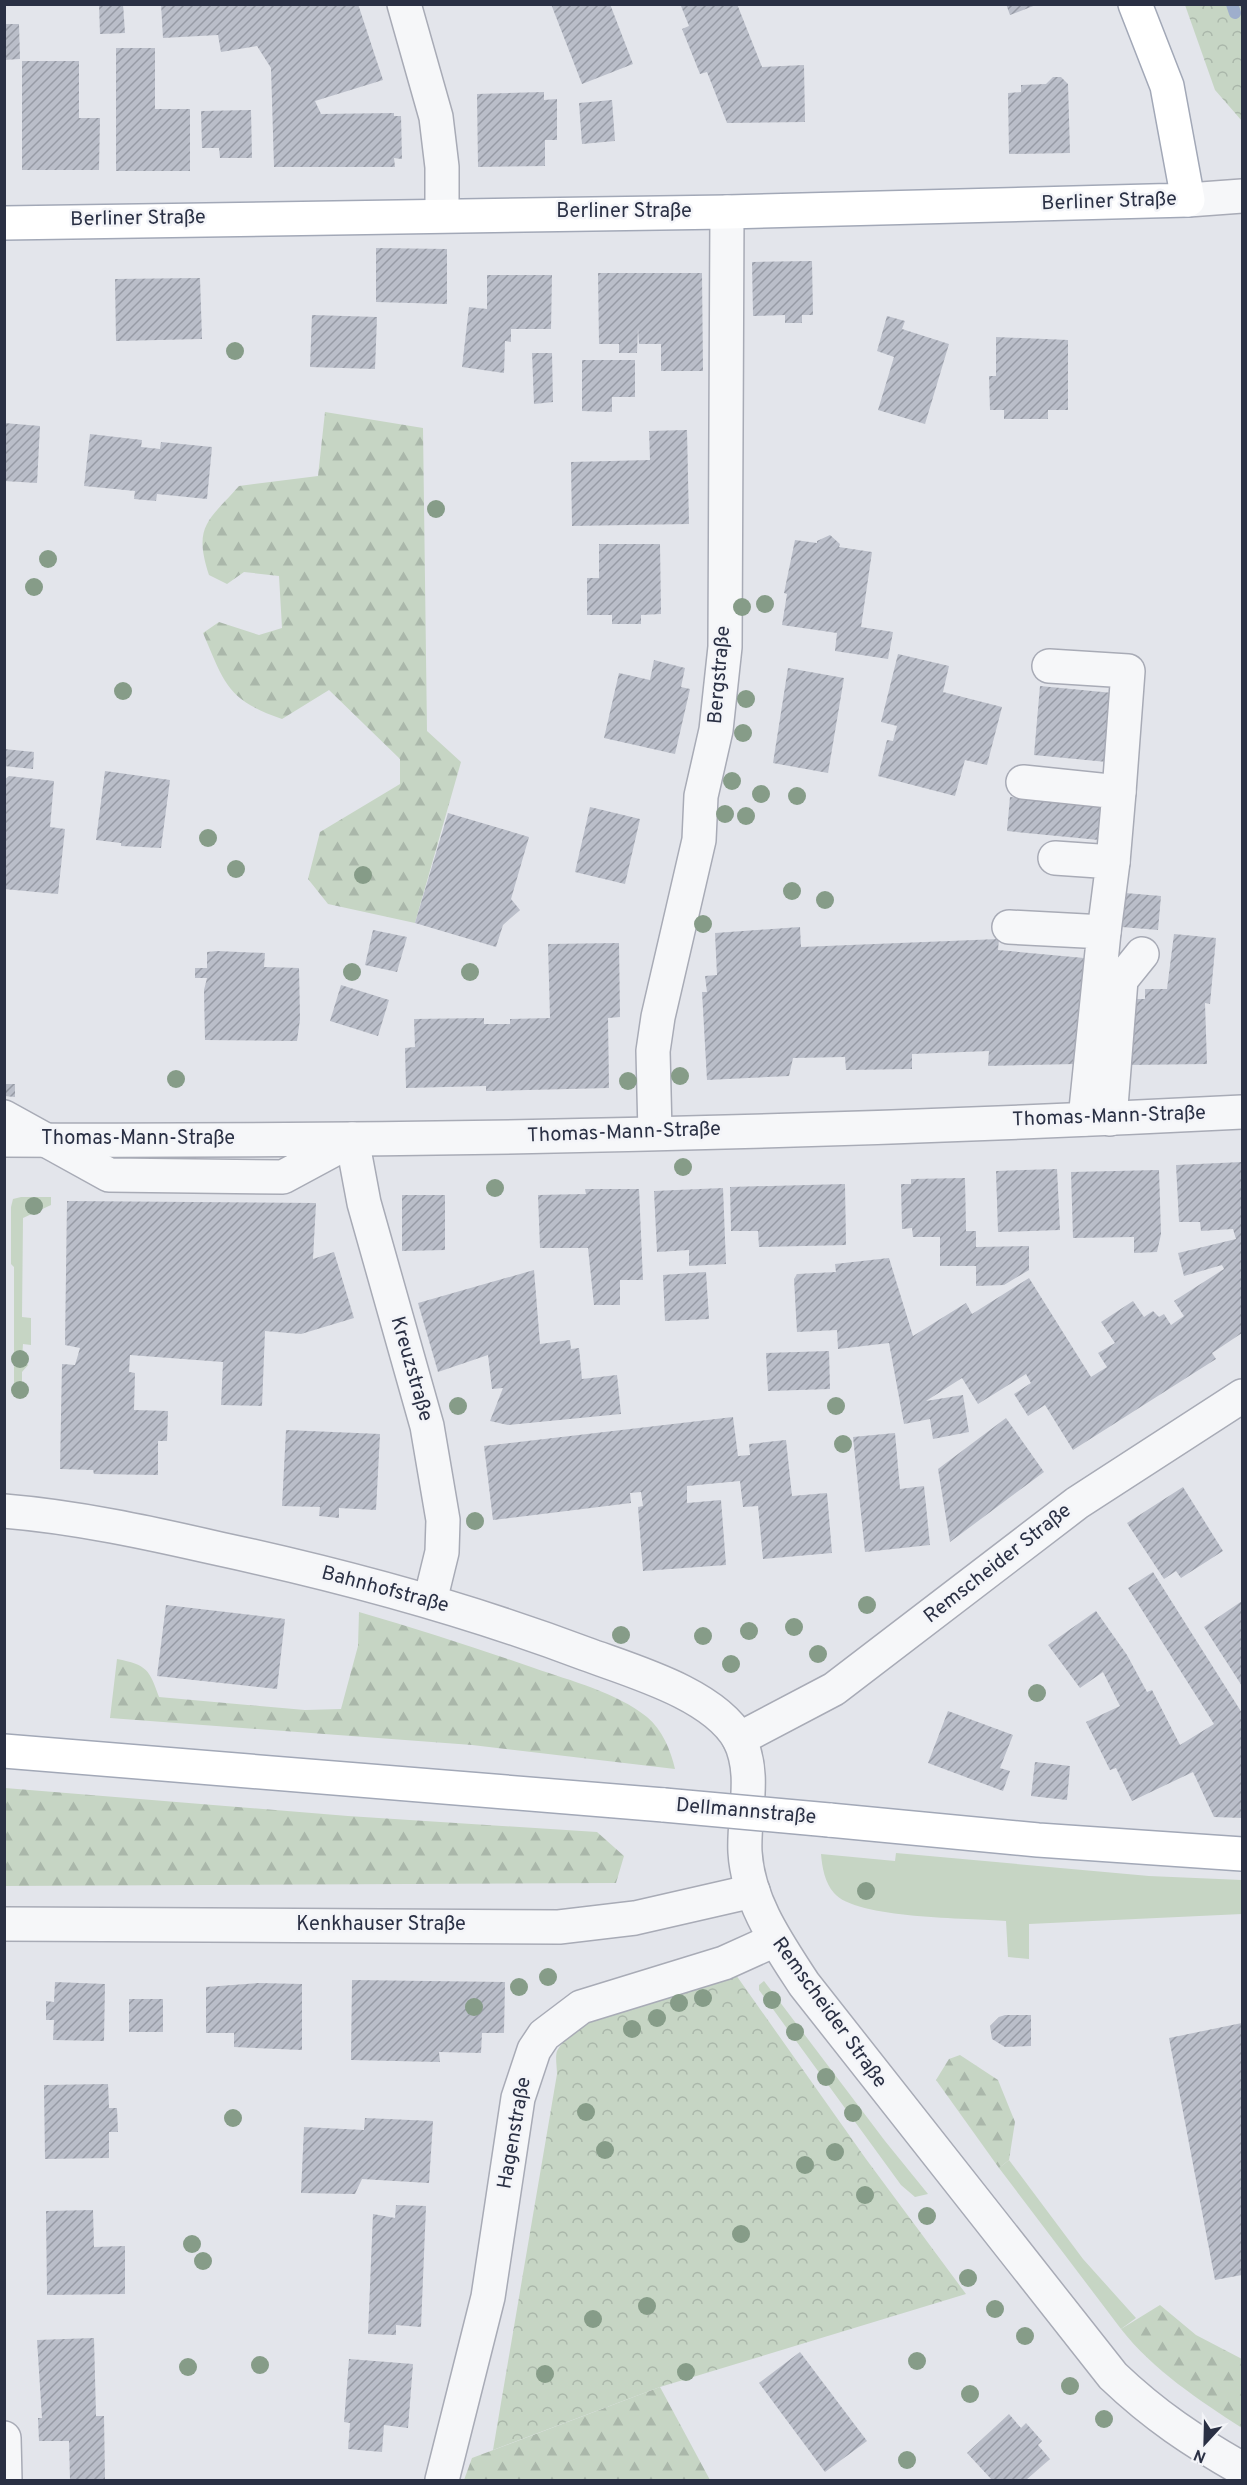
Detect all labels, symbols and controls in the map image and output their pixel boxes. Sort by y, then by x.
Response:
street label: Berliner Straße [1041,187,1177,217]
street label: Berliner Straße [556,199,692,225]
street label: Berliner Straße [70,205,206,233]
street label: Bergstraße [703,625,737,725]
street label: Thomas-Mann-Straße [1012,1101,1206,1133]
street label: Thomas-Mann-Straße [527,1117,721,1149]
street label: Thomas-Mann-Straße [41,1126,235,1152]
street label: Kreuzstraße [384,1313,438,1425]
street label: Remscheider Straße [919,1498,1077,1630]
street label: Bahnhofstraße [318,1560,452,1620]
street label: Dellmannstraße [675,1793,817,1831]
street label: Kenkhauser Straße [296,1912,466,1938]
street label: Remscheider Straße [766,1932,892,2094]
street label: Hagenstraße [492,2075,538,2191]
north arrow [1175,2413,1235,2473]
text: N [1191,2444,1209,2466]

